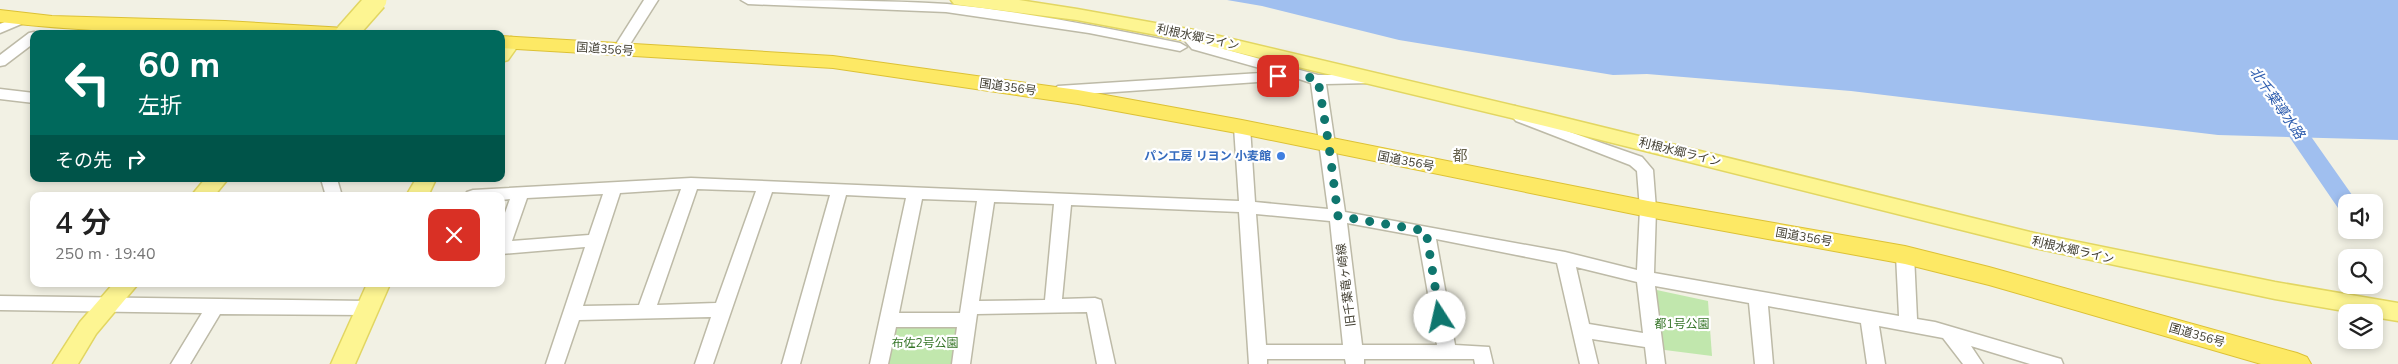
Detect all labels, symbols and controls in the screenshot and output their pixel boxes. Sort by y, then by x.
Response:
street label: 利根水郷ライン [1155,20,1241,54]
street label: 国道356号 [576,39,634,59]
text: 60 m [138,42,220,89]
icon: left [55,50,120,115]
pin [1257,55,1299,97]
icon: arrive [1264,62,1292,90]
water label: 北千葉導水路 [2245,63,2309,144]
street label: 国道356号 [978,75,1038,99]
text: 左折 [138,91,182,121]
street label: 利根水郷ライン [1637,134,1723,170]
icon: right [122,145,150,173]
district label: 都 [1452,146,1468,166]
text: その先 [55,148,112,174]
place label: パン工房 リヨン 小麦館 [1144,148,1271,164]
street label: 国道356号 [1376,148,1436,174]
marker: パン工房 リヨン 小麦館 [1275,150,1287,162]
map controls [2338,194,2383,349]
button: sound [2338,194,2383,239]
text: 4 分 [55,203,111,244]
button: close [428,209,480,261]
street label: 国道356号 [1774,224,1834,250]
street label: 利根水郷ライン [2030,233,2116,267]
street label: 旧千葉竜ヶ崎線 [1333,242,1359,328]
text: 250 m · 19:40 [55,243,156,265]
button: search [2338,249,2383,294]
position arrow [1413,290,1465,342]
button: layers [2338,304,2383,349]
park label: 都1号公園 [1654,316,1710,332]
street label: 国道356号 [2167,319,2227,351]
park label: 布佐2号公園 [891,335,959,351]

